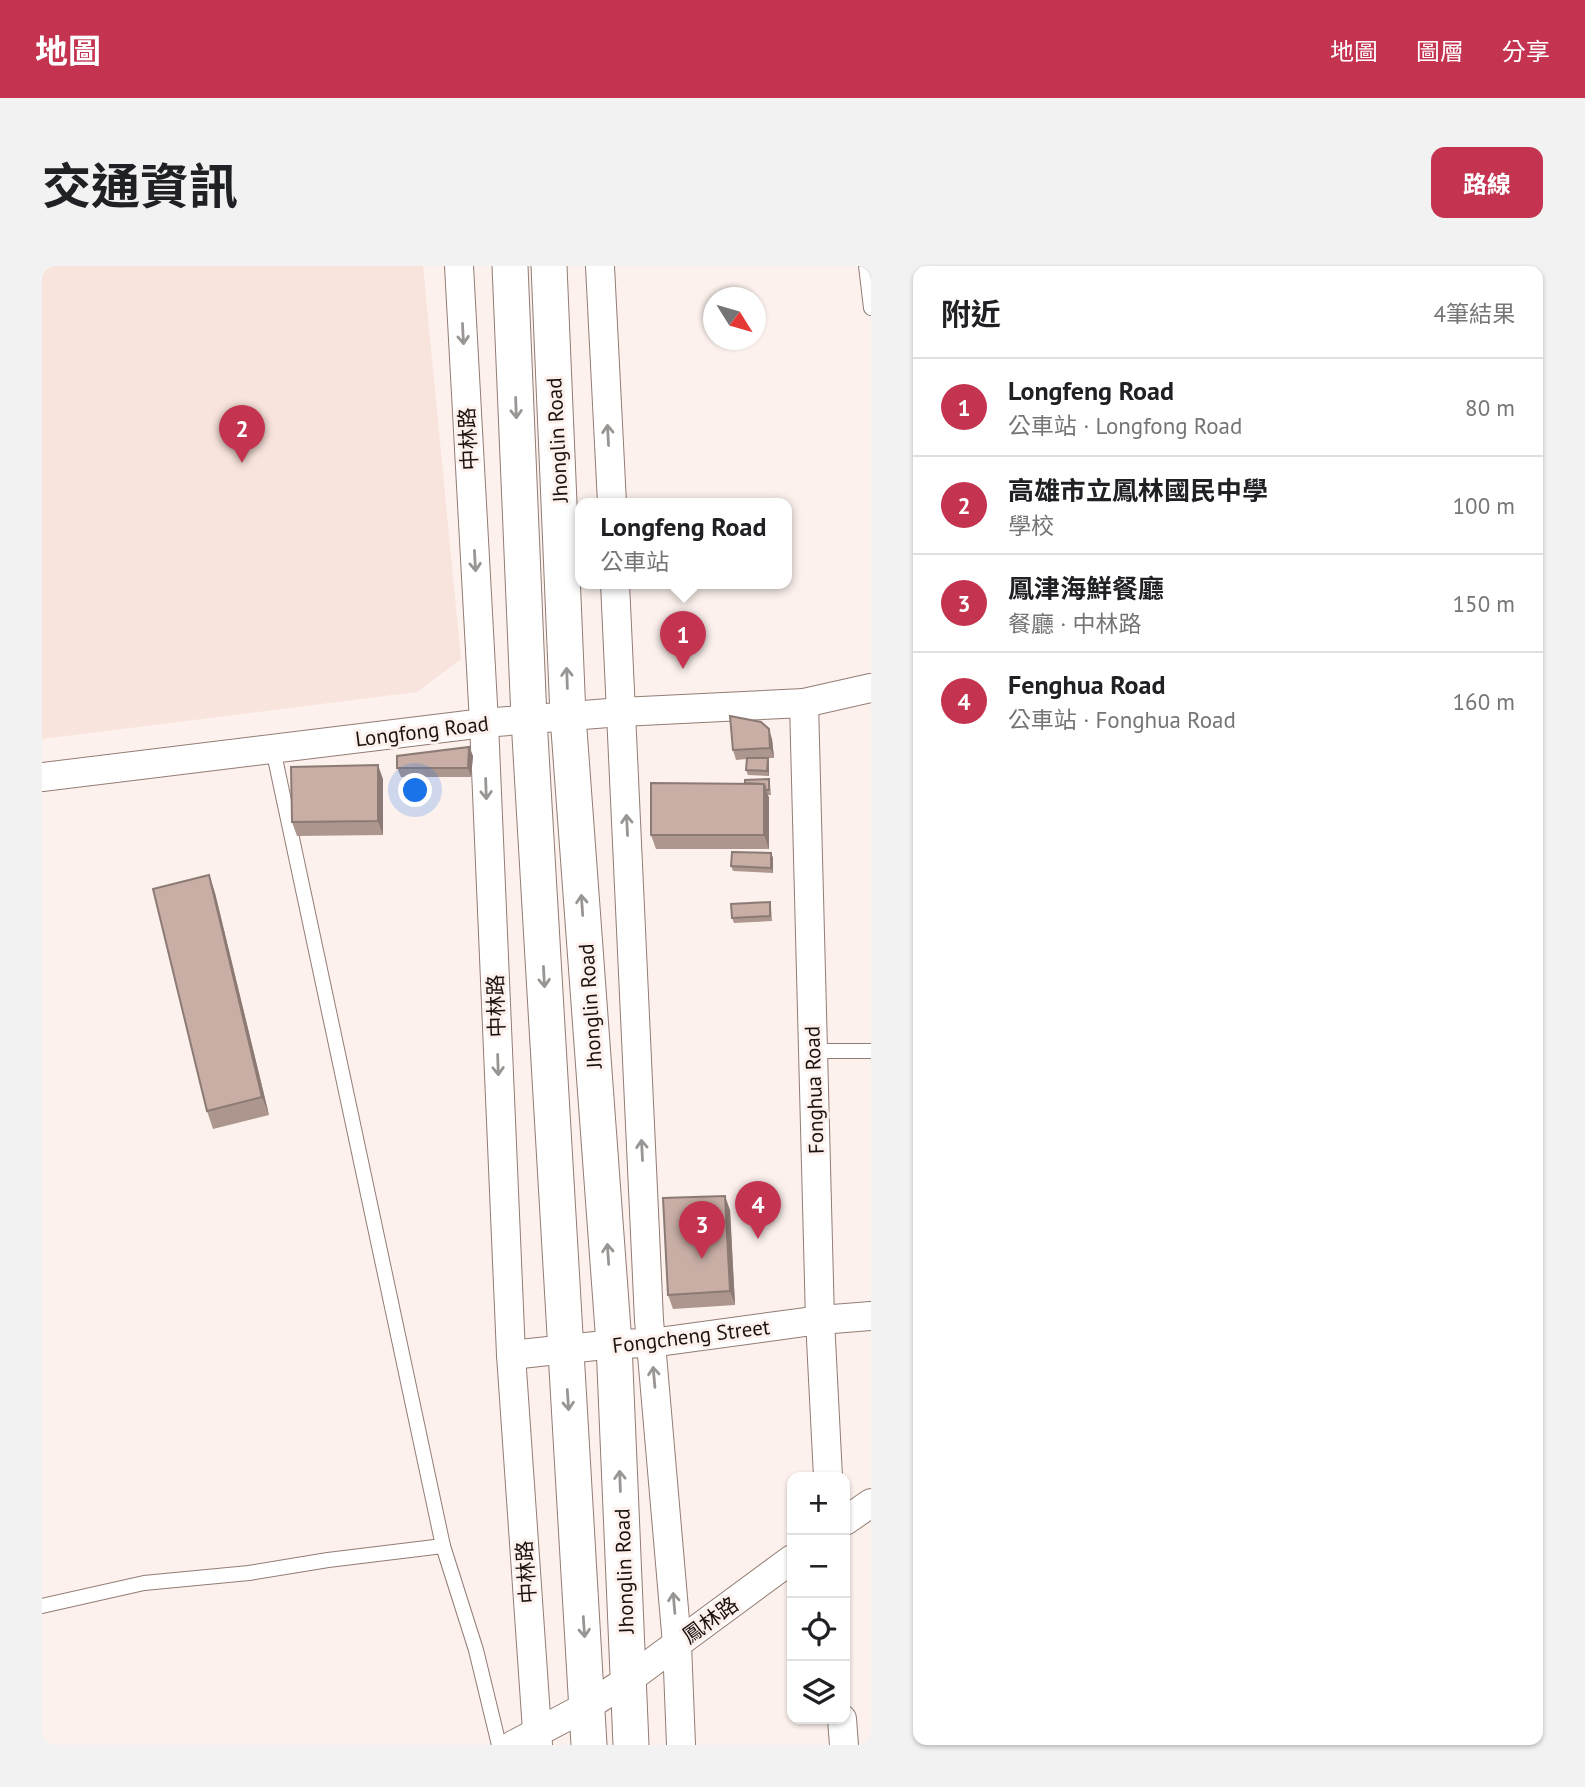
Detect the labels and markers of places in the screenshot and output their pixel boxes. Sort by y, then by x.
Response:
pin: 2 [219,405,265,463]
pin: 1 [660,611,706,669]
pin: 4 [735,1181,781,1239]
pin: 3 [679,1201,725,1259]

